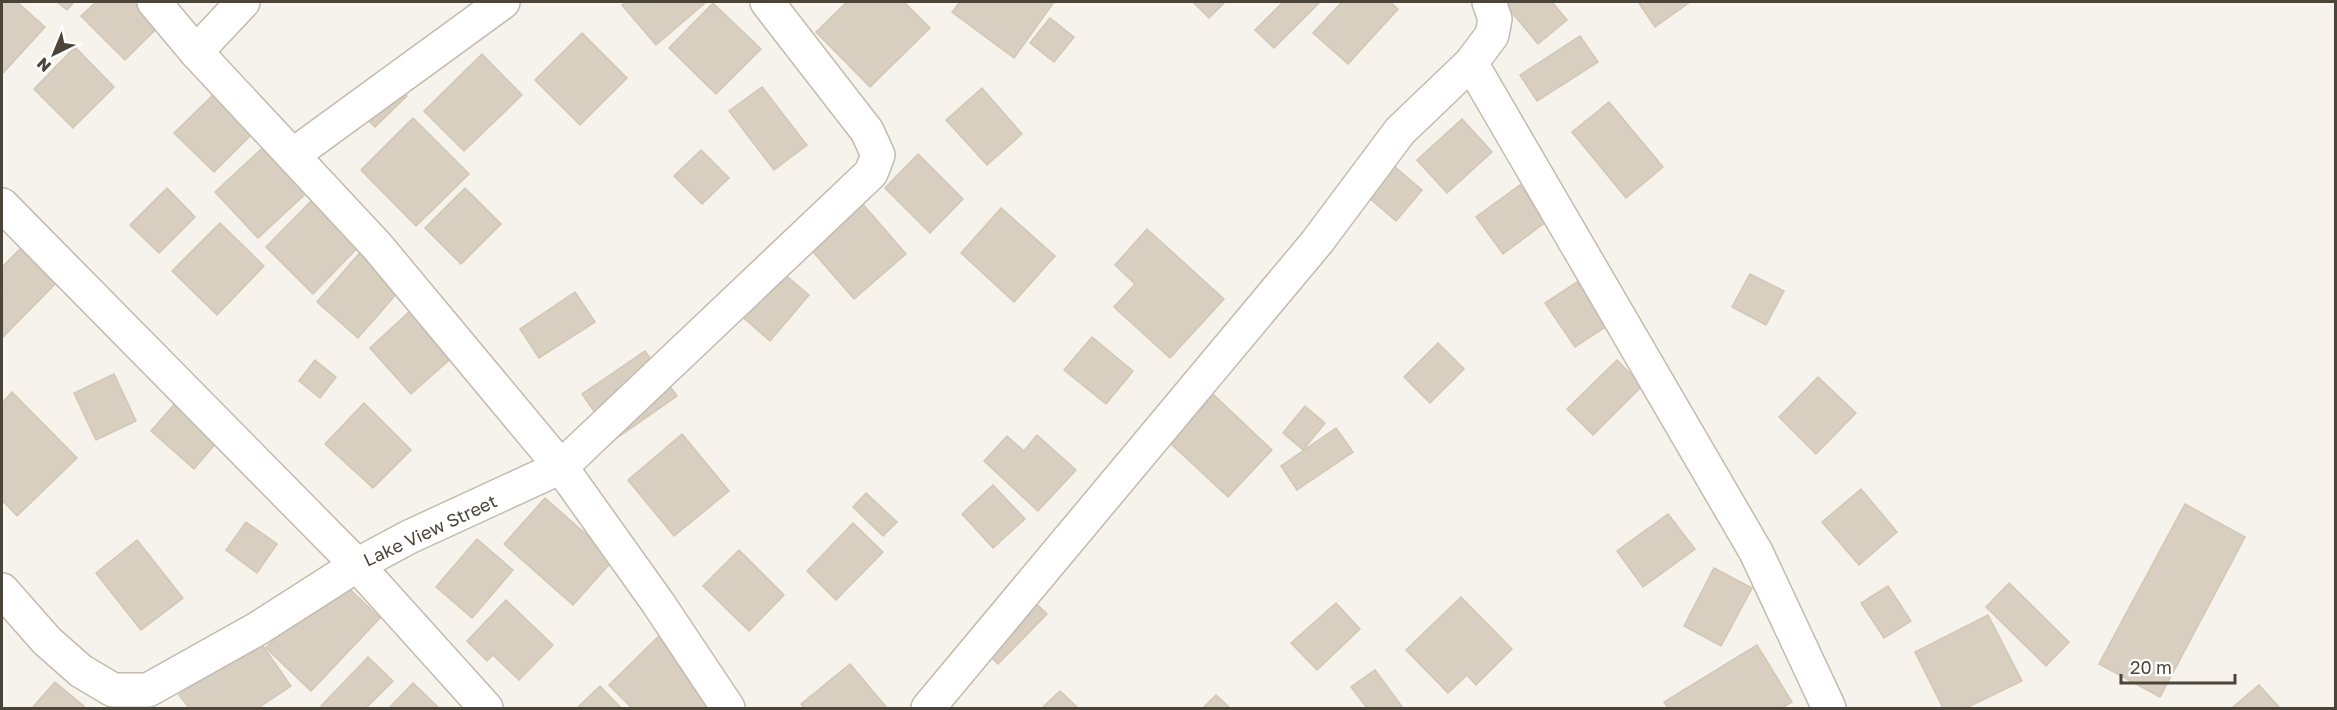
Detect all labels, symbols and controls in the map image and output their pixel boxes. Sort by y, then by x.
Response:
north arrow [24,24,84,84]
text: N [32,54,55,76]
street label: Lake View Street [360,489,500,571]
scale bar [2121,647,2235,685]
text: 20 m [2130,656,2172,678]

